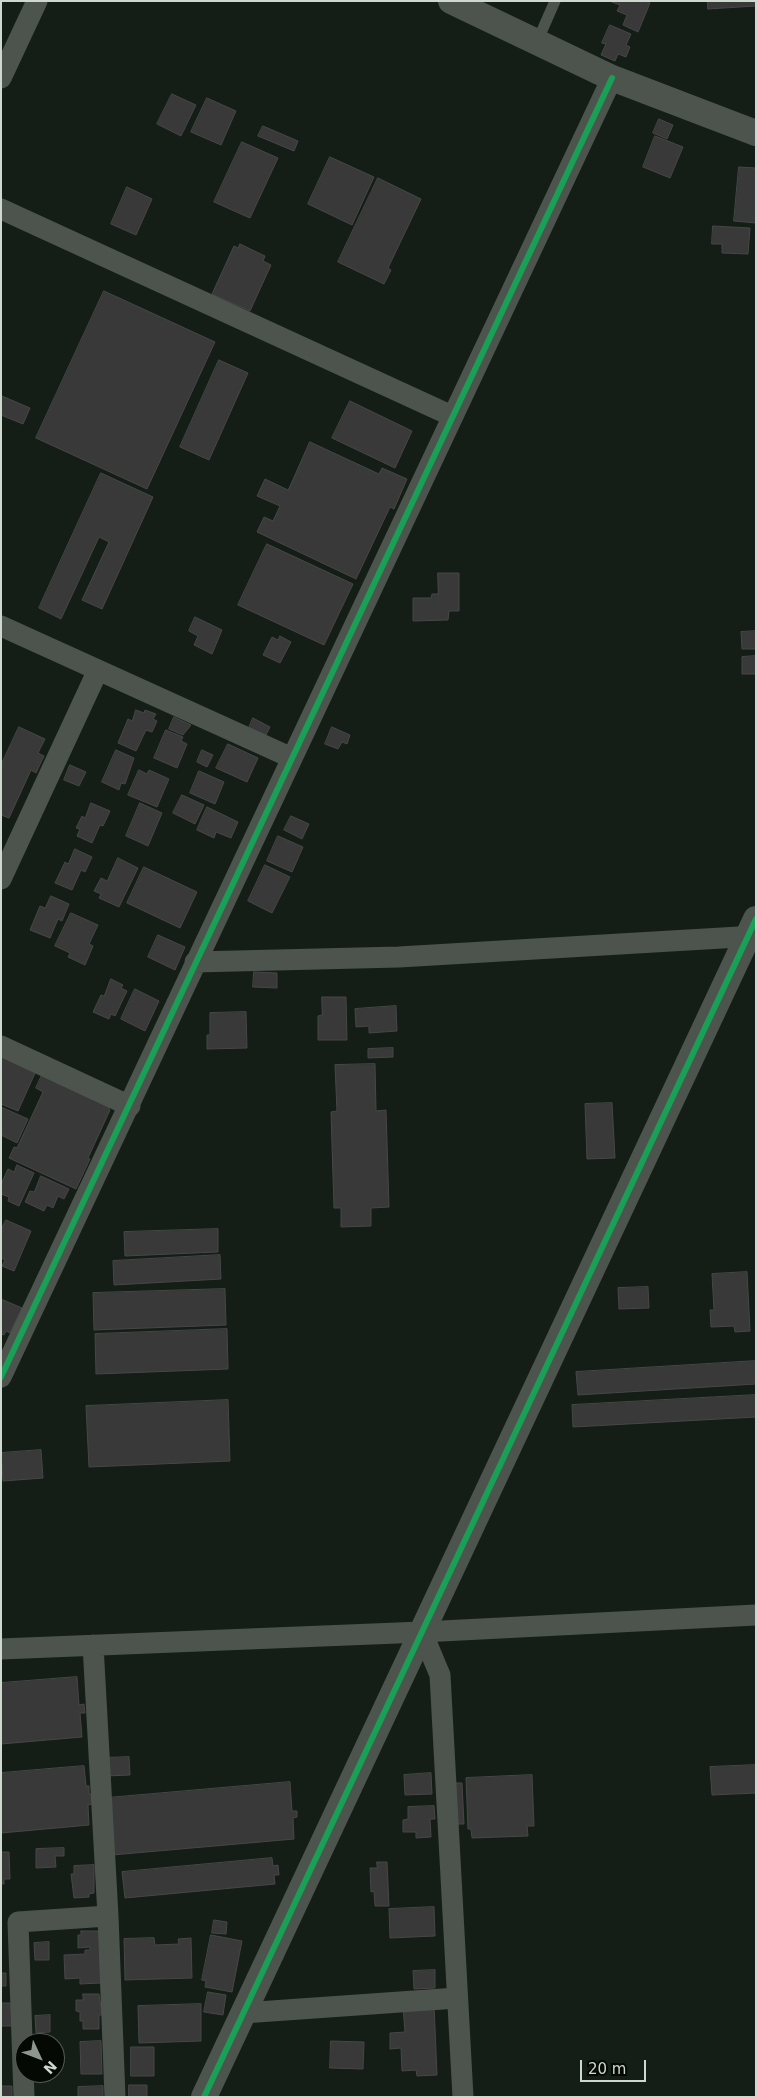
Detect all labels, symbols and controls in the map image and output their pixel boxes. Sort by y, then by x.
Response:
north arrow [15,2033,65,2083]
scale bar [582,2050,648,2082]
text: N [40,2058,60,2077]
text: 20 m [588,2060,626,2078]

